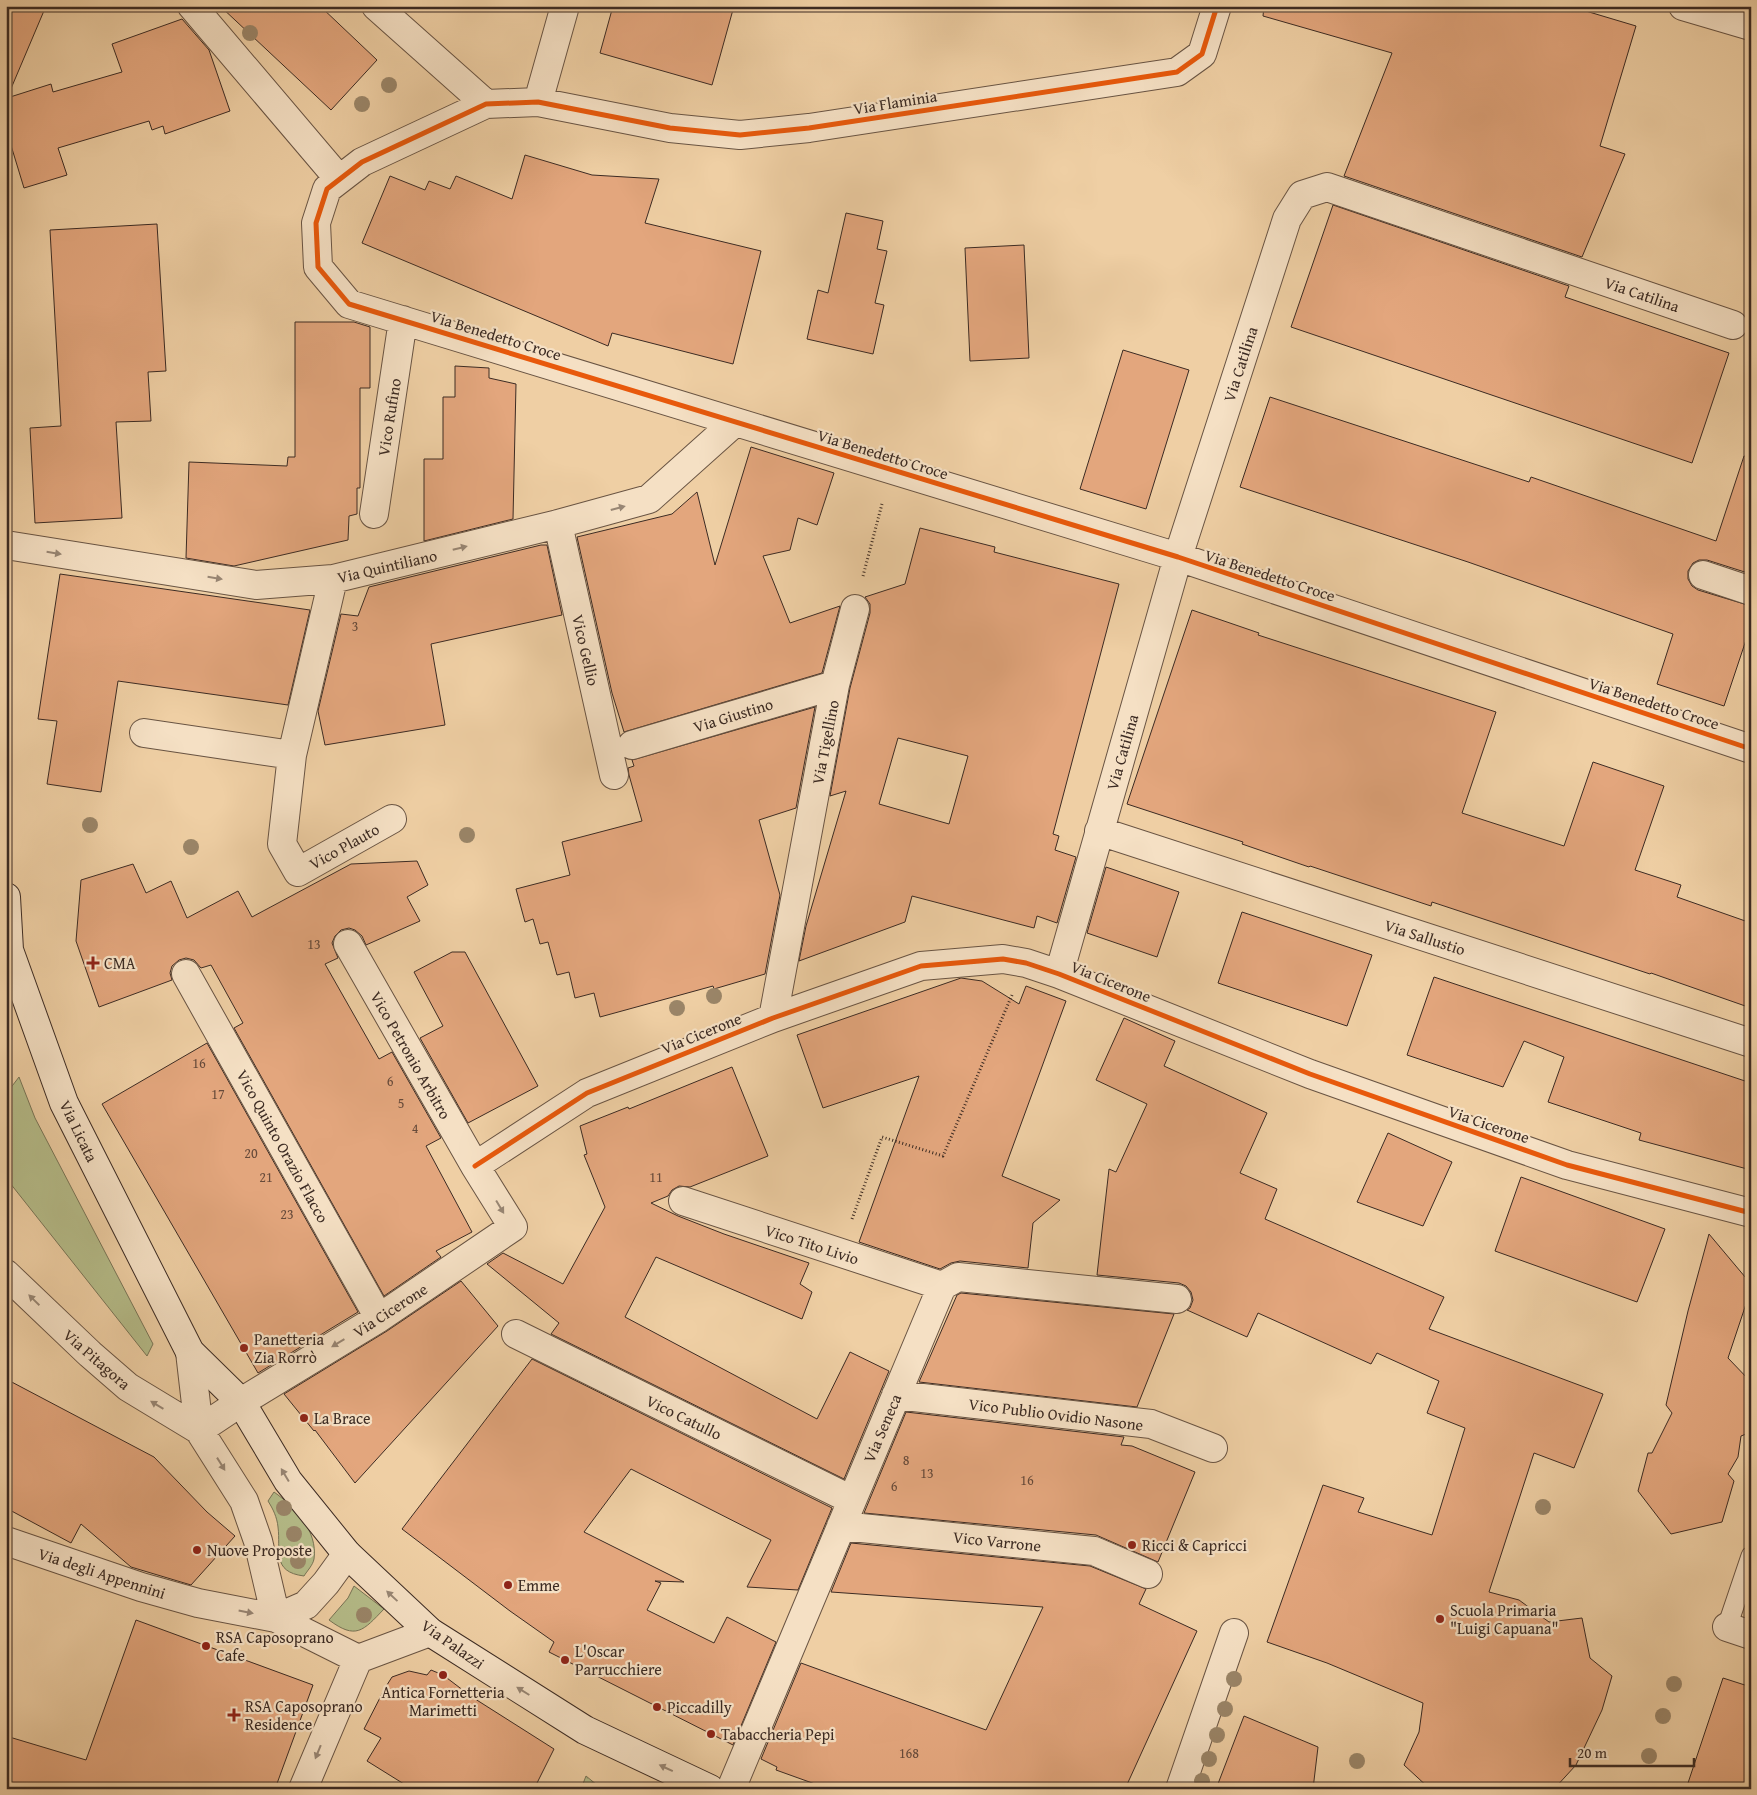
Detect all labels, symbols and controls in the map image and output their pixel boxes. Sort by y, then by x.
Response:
street label: Via Flaminia [851,83,939,120]
street label: Via Catilina [1601,270,1683,318]
street label: Via Benedetto Croce [427,304,565,366]
street label: Via Catilina [1217,323,1264,405]
street label: Vico Rufino [371,376,407,458]
street label: Via Benedetto Croce [814,423,952,485]
one-way arrow [610,503,625,511]
street label: Via Quintiliano [335,543,439,589]
street label: Via Benedetto Croce [1202,543,1338,607]
one-way arrow [453,544,468,552]
one-way arrow [47,549,63,557]
one-way arrow [207,574,223,582]
street label: Vico Gellio [566,612,606,688]
house number: 3 [352,616,358,636]
street label: Via Benedetto Croce [1586,671,1722,735]
street label: Via Giustino [690,691,776,739]
street label: Via Tigellino [805,698,845,786]
street label: Via Catilina [1100,711,1144,793]
street label: Vico Plauto [305,817,383,875]
street label: Via Sallustio [1381,913,1469,961]
house number: 13 [307,934,321,954]
place label: CMA [104,951,136,975]
street label: Via Cicerone [1067,954,1155,1008]
marker: CMA [86,956,100,970]
street label: Vico Petronio Arbitro [365,986,457,1124]
street label: Via Cicerone [657,1006,745,1060]
house number: 16 [192,1053,206,1073]
street label: Vico Quinto Orazio Flacco [231,1065,335,1227]
house number: 6 [387,1071,394,1091]
house number: 17 [211,1084,225,1104]
house number: 5 [398,1093,404,1113]
street label: Via Licata [54,1096,104,1166]
street label: Via Cicerone [1445,1099,1533,1149]
house number: 4 [412,1118,419,1138]
house number: 20 [244,1143,258,1163]
house number: 21 [259,1167,273,1187]
house number: 11 [649,1167,663,1187]
one-way arrow [496,1201,505,1214]
house number: 23 [280,1204,294,1224]
street label: Vico Tito Livio [762,1218,862,1270]
street label: Via Cicerone [348,1277,432,1343]
one-way arrow [28,1294,40,1306]
street label: Via Pitagora [58,1323,136,1395]
place label: Panetteria Zia Rorrò [254,1327,325,1369]
one-way arrow [332,1339,345,1348]
marker: Panetteria Zia Rorrò [238,1342,250,1354]
street label: Vico Catullo [642,1388,726,1446]
street label: Via Seneca [857,1390,907,1466]
street label: Vico Publio Ovidio Nasone [967,1391,1145,1437]
one-way arrow [151,1400,164,1409]
place label: La Brace [314,1406,371,1430]
marker: La Brace [298,1412,310,1424]
house number: 8 [903,1450,910,1470]
one-way arrow [216,1457,225,1471]
house number: 13 [920,1463,934,1483]
one-way arrow [280,1468,289,1481]
house number: 16 [1020,1470,1034,1490]
house number: 6 [891,1476,898,1496]
street label: Vico Varrone [952,1524,1042,1558]
place label: Ricci & Capricci [1142,1533,1247,1557]
place label: Nuove Proposte [207,1538,312,1562]
marker: Ricci & Capricci [1126,1539,1138,1551]
street label: Via degli Appennini [35,1541,169,1605]
marker: Nuove Proposte [191,1544,203,1556]
place label: Emme [518,1573,560,1597]
marker: Emme [502,1579,514,1591]
one-way arrow [386,1590,398,1602]
place label: Scuola Primaria "Luigi Capuana" [1450,1598,1559,1640]
one-way arrow [239,1608,254,1616]
street label: Via Palazzi [416,1613,490,1675]
marker: Scuola Primaria "Luigi Capuana" [1434,1613,1446,1625]
place label: RSA Caposoprano Cafe [216,1625,334,1667]
place label: L'Oscar Parrucchiere [575,1639,662,1681]
marker: RSA Caposoprano Cafe [200,1640,212,1652]
marker: L'Oscar Parrucchiere [559,1654,571,1666]
marker: Antica Fornetteria Marimetti [437,1669,449,1681]
place label: Antica Fornetteria Marimetti [382,1680,505,1722]
one-way arrow [516,1686,530,1695]
place label: RSA Caposoprano Residence [245,1694,363,1736]
place label: Piccadilly [667,1695,732,1719]
marker: Piccadilly [651,1701,663,1713]
marker: RSA Caposoprano Residence [227,1708,241,1722]
place label: Tabaccheria Pepi [721,1722,835,1746]
marker: Tabaccheria Pepi [705,1728,717,1740]
scale bar [1570,1735,1693,1767]
text: 20 m [1577,1742,1608,1763]
house number: 168 [899,1743,919,1763]
one-way arrow [314,1745,322,1759]
one-way arrow [659,1764,673,1772]

